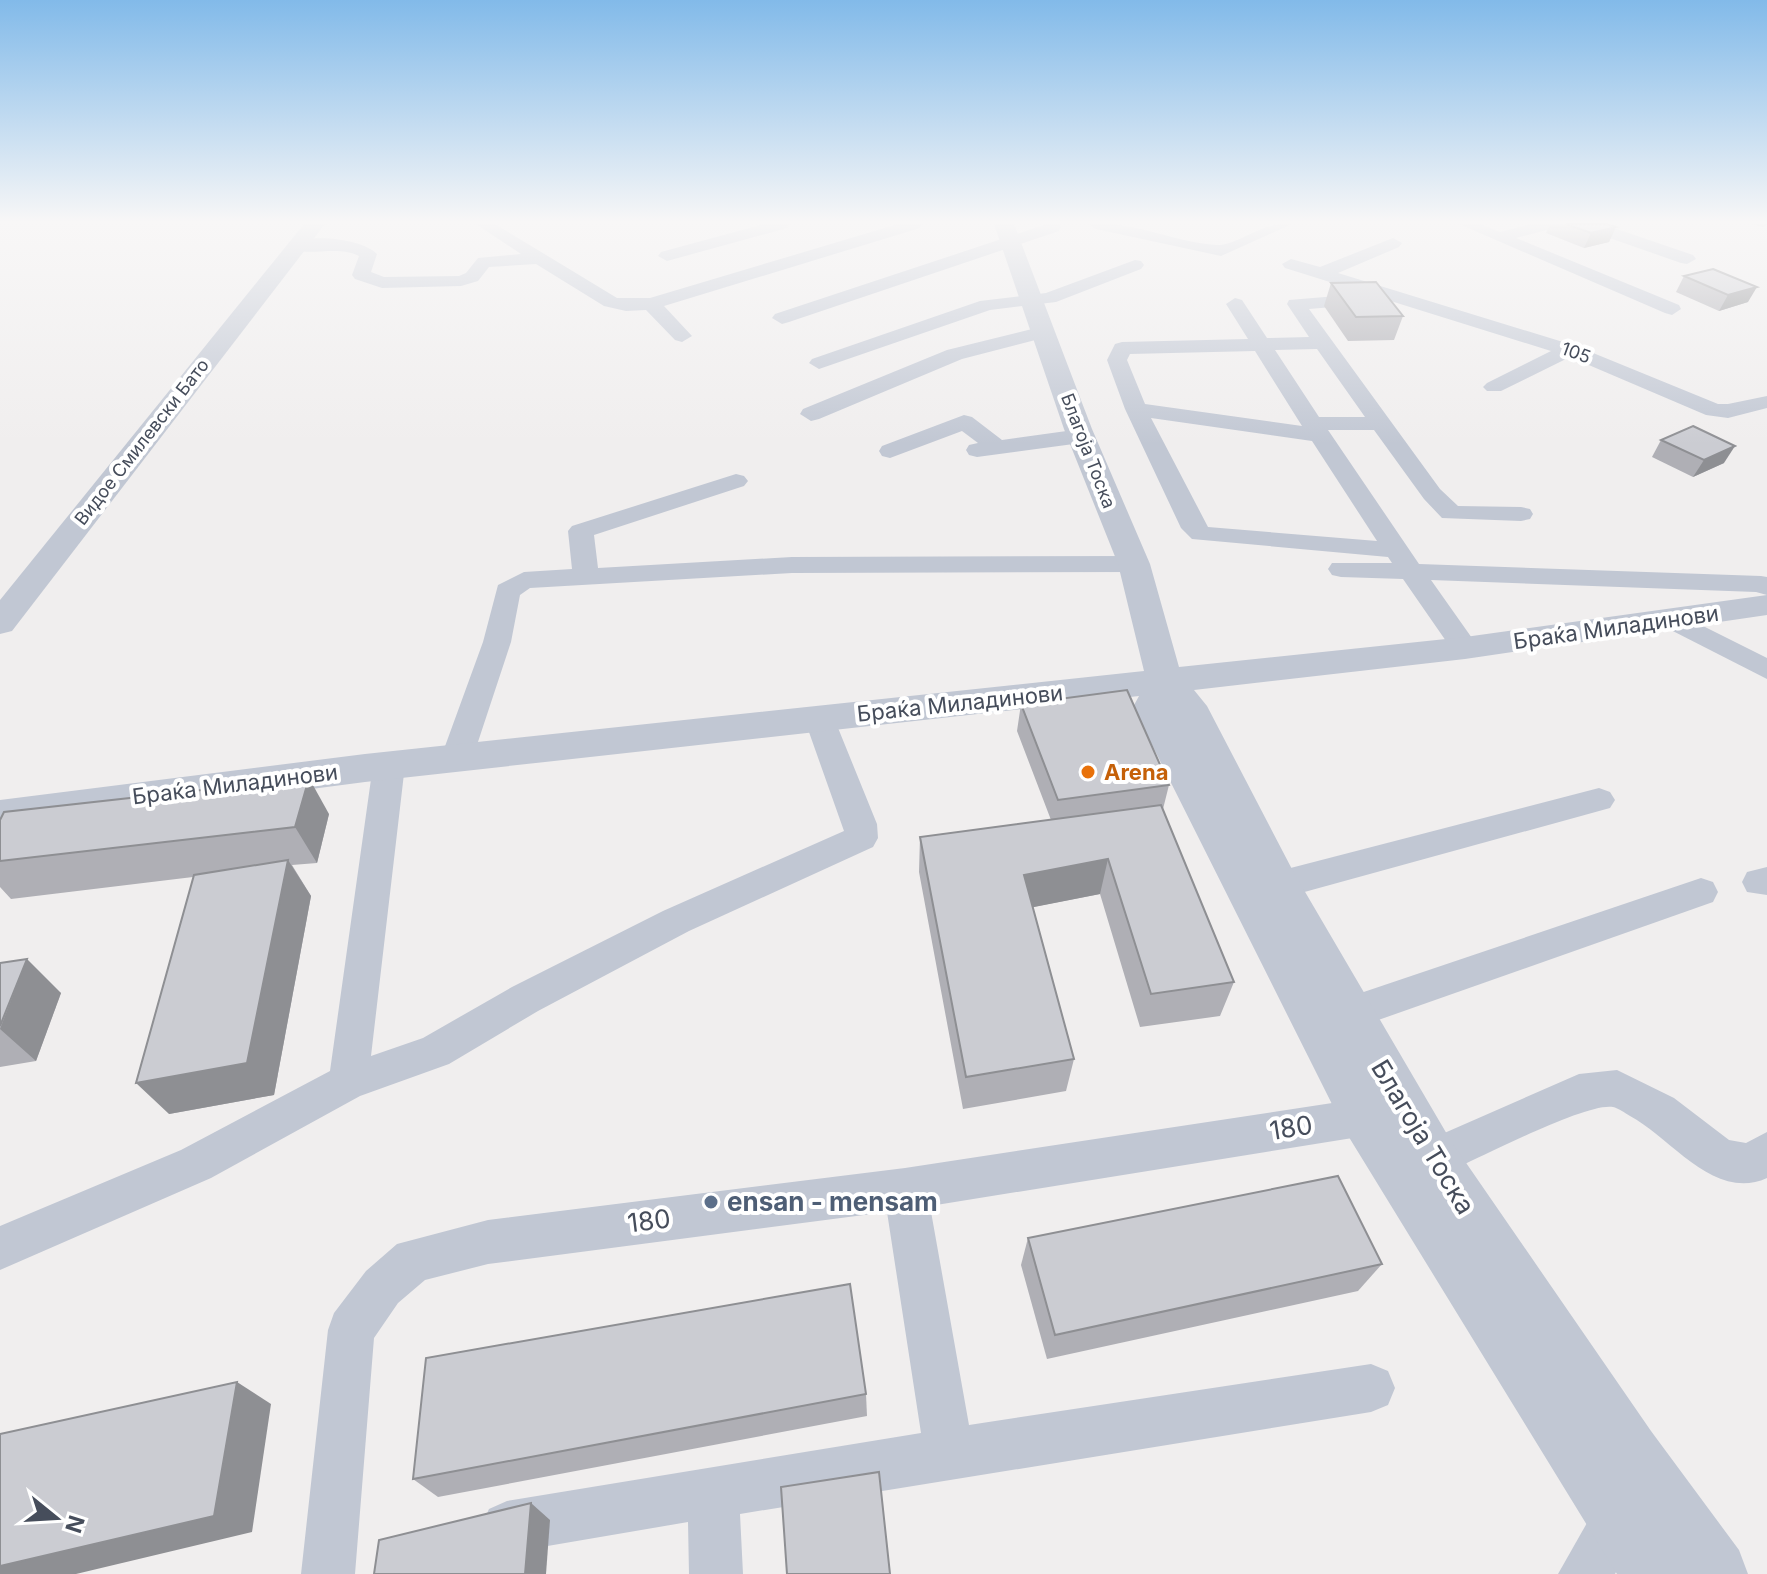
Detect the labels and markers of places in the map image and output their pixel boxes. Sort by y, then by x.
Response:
place label: Arena [1104,759,1168,785]
marker: Arena [1079,763,1097,781]
place label: ensan - mensam [727,1186,938,1217]
marker: ensan - mensam [702,1193,720,1211]

